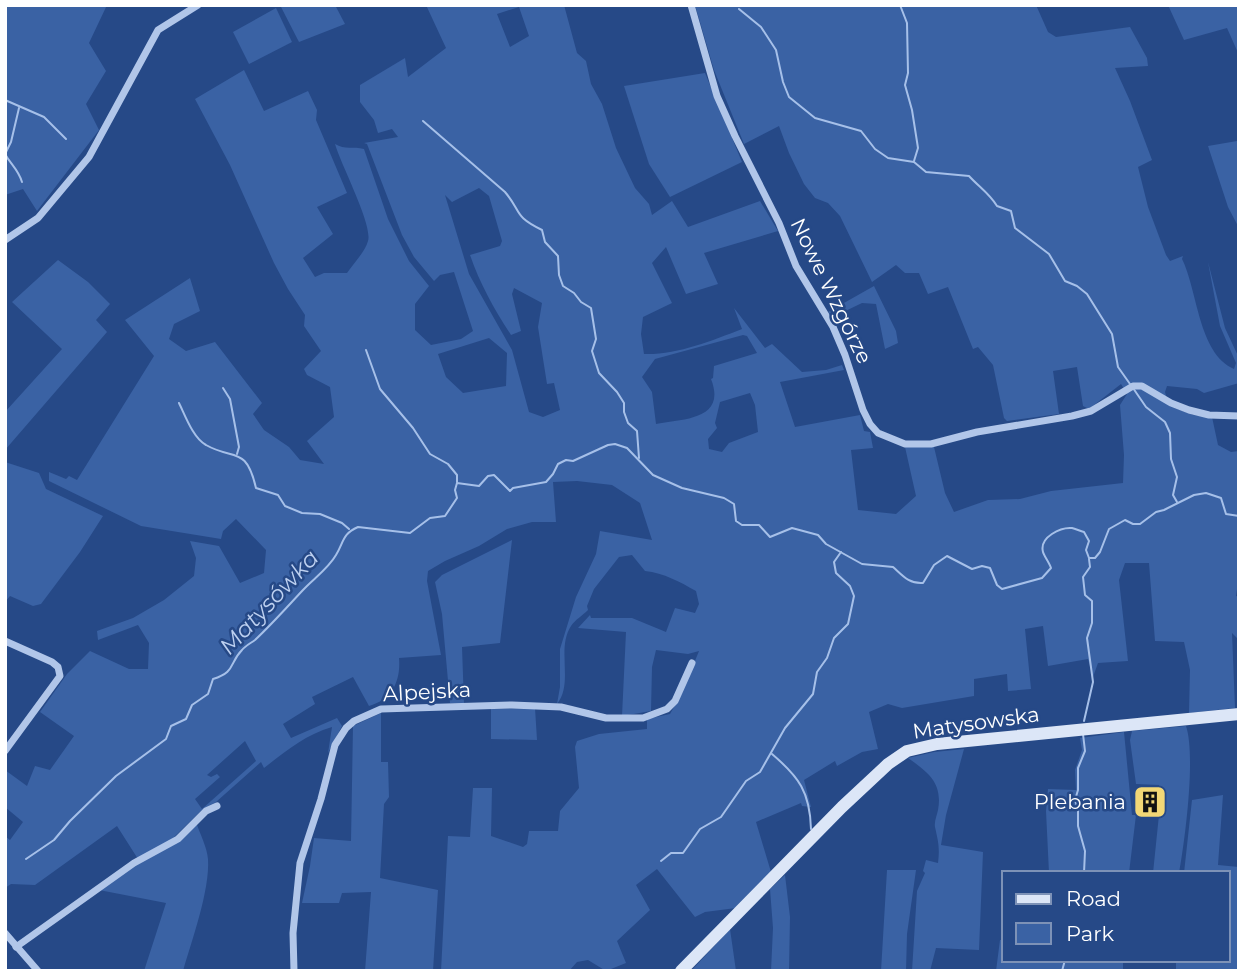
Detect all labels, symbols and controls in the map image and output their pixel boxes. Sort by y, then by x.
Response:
street label: Nowe Wzgórze [785,214,877,368]
water label: Matysówka [214,544,324,660]
street label: Alpejska [382,677,472,706]
street label: Matysowska [911,701,1041,744]
building icon: Plebania [1131,783,1169,821]
place label: Plebania [1034,789,1126,814]
legend [1002,871,1230,962]
text: Road [1066,886,1121,911]
text: Park [1066,921,1114,946]

